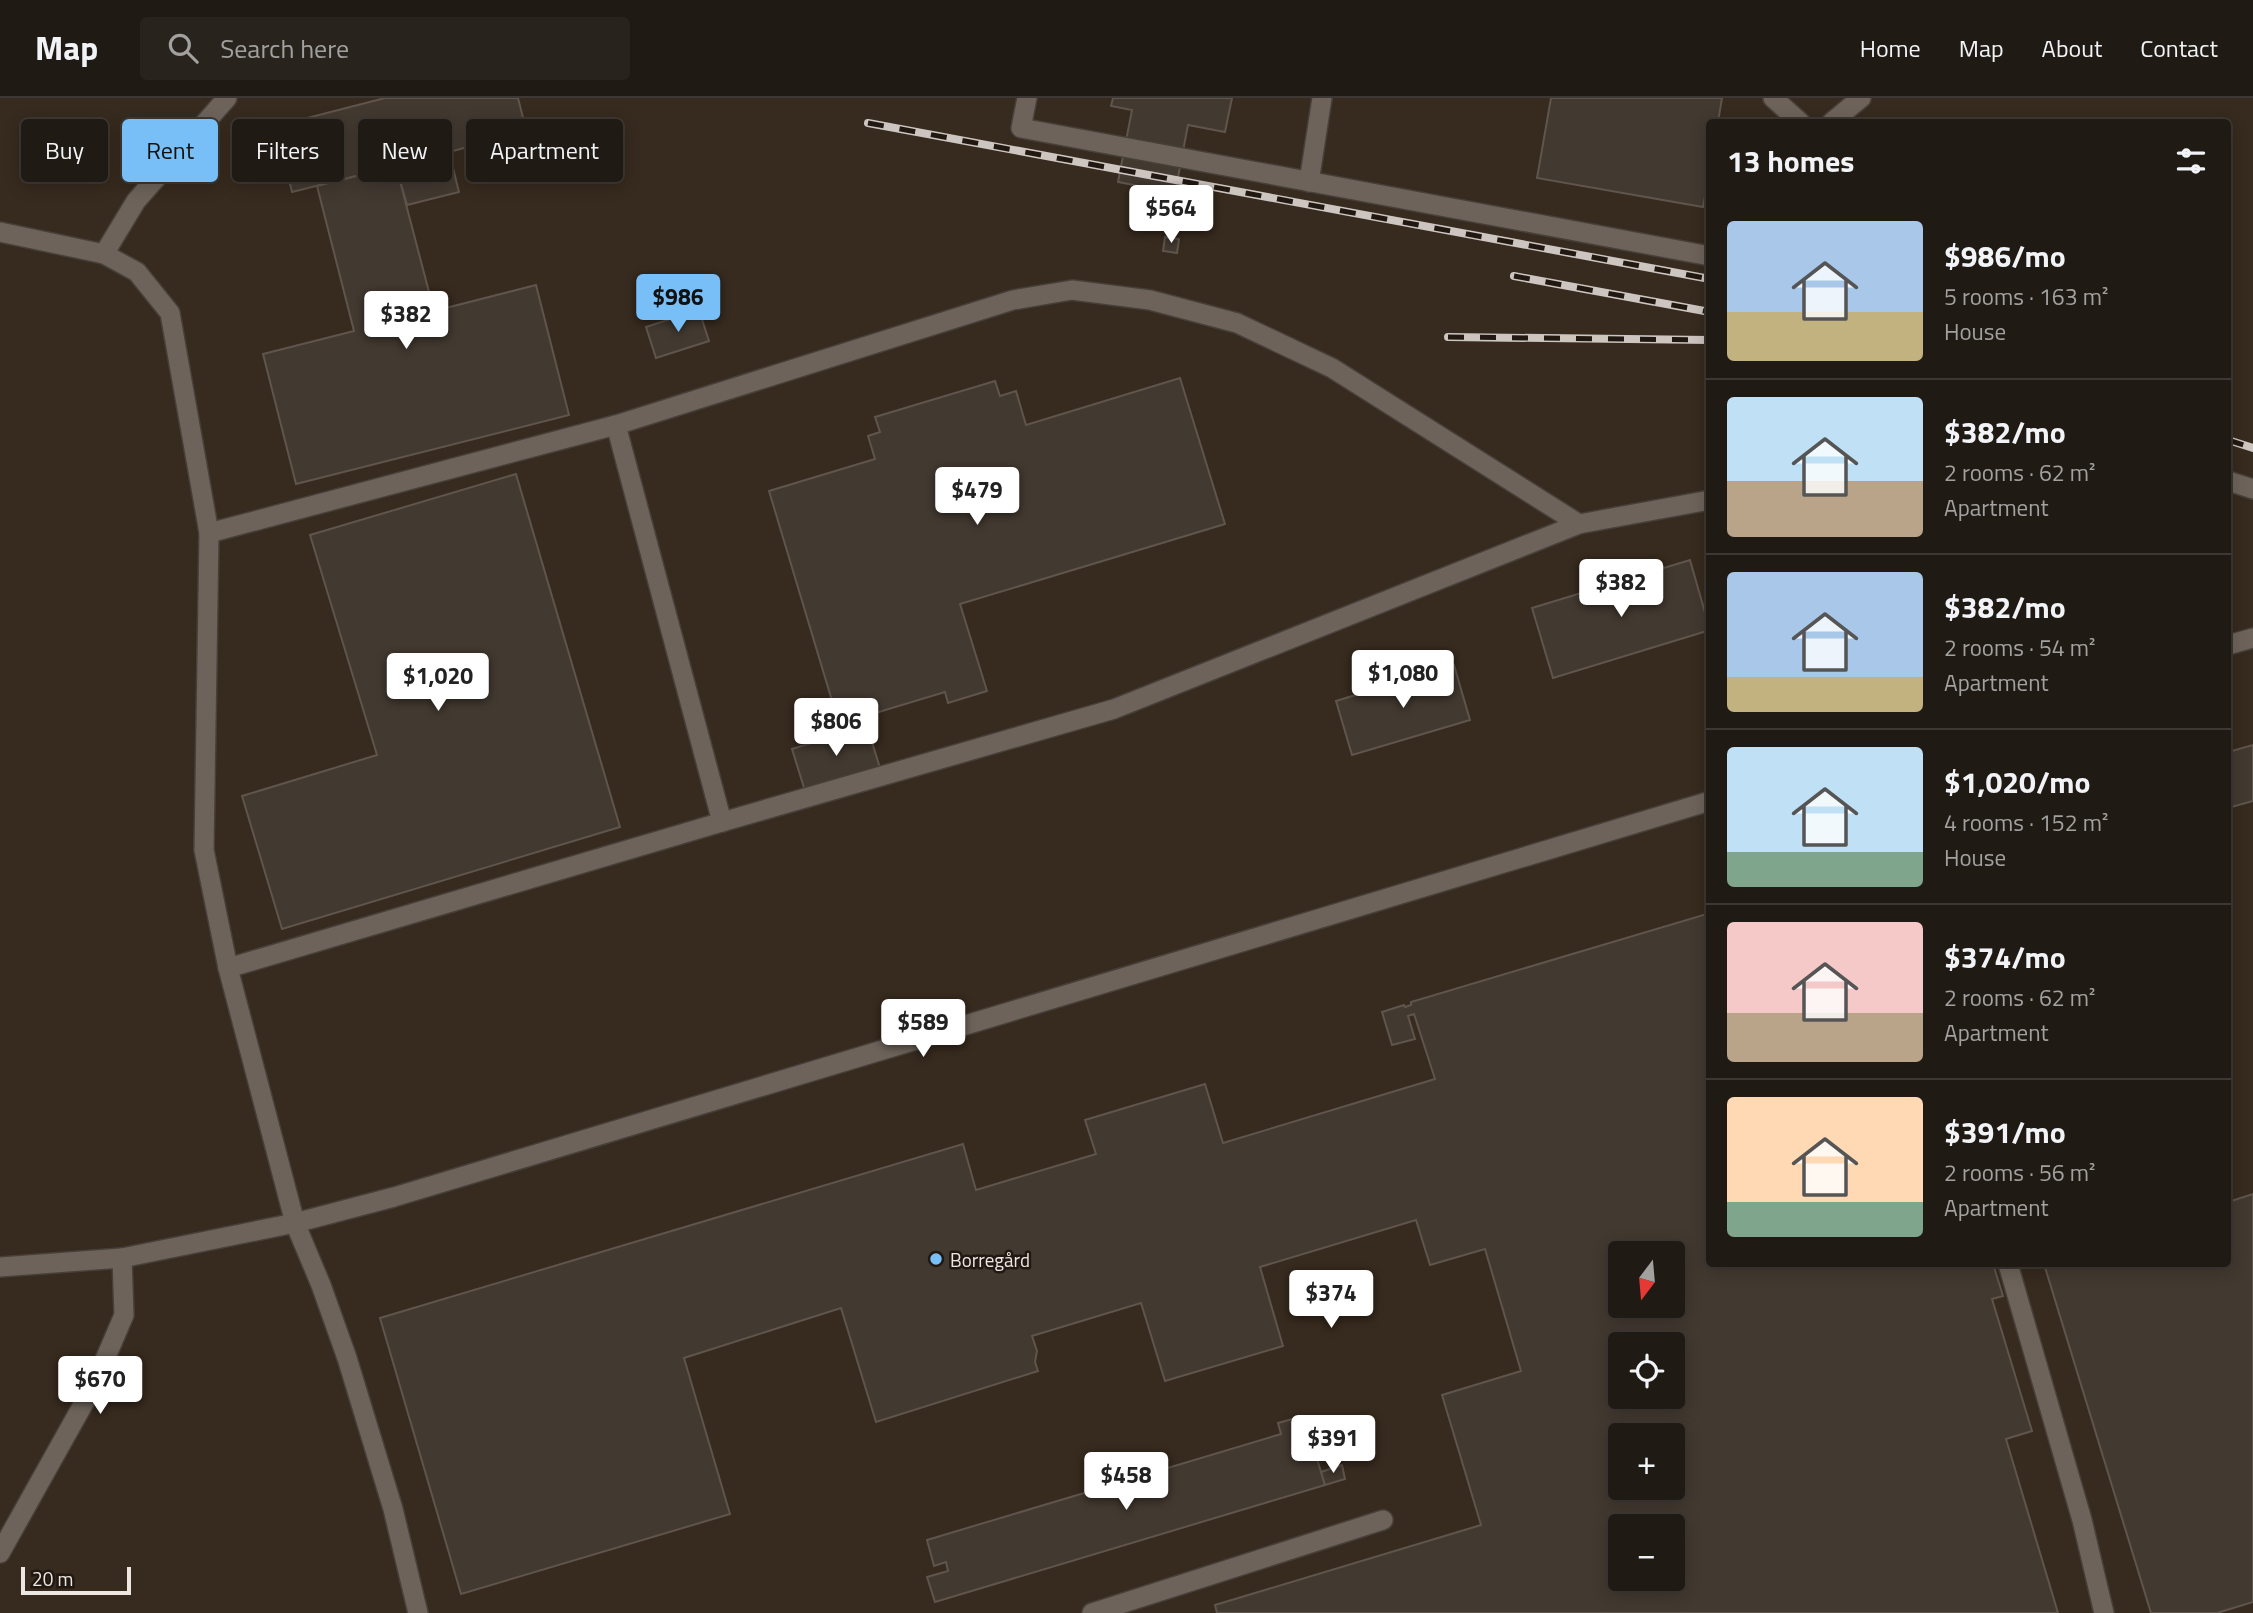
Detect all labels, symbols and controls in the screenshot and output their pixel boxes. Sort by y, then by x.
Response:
search box [140,17,630,80]
text: Map [35,23,98,73]
icon: search [164,29,202,67]
text: Search here [220,29,349,68]
text: Home [1860,30,1921,66]
text: Map [1959,30,2004,66]
text: About [2042,30,2102,66]
text: Contact [2140,30,2218,66]
chip: Buy [21,119,108,182]
chip: Rent [122,119,218,182]
chip: Filters [232,119,344,182]
chip: New [358,119,452,182]
chip: Apartment [466,119,623,182]
text: 13 homes [1727,138,1854,184]
icon: filters [2172,142,2210,180]
pin: $564 [1130,186,1212,245]
text: $564 [1145,190,1197,225]
text: $986/mo [1944,233,2066,279]
icon: home [1783,249,1867,333]
pin: $986 [637,274,719,334]
text: $986 [652,279,704,314]
text: 5 rooms · 163 m² [1944,279,2108,314]
pin: $382 [365,292,447,351]
text: $382 [380,296,432,331]
text: House [1944,314,2006,349]
text: $382/mo [1944,409,2066,455]
icon: home [1783,425,1867,509]
text: 2 rooms · 62 m² [1944,455,2095,490]
pin: $479 [936,468,1018,527]
text: $479 [951,472,1003,507]
text: Apartment [1944,490,2049,525]
pin: $382 [1580,560,1662,619]
text: $382 [1595,564,1647,599]
text: $382/mo [1944,584,2066,630]
icon: home [1783,600,1867,684]
text: 2 rooms · 54 m² [1944,630,2095,665]
pin: $1,080 [1346,650,1460,710]
pin: $1,020 [381,654,495,713]
text: $1,080 [1368,655,1438,690]
text: $1,020 [403,658,473,693]
text: Apartment [1944,665,2049,700]
pin: $806 [795,698,877,758]
text: $806 [810,703,862,738]
text: $1,020/mo [1944,759,2090,805]
icon: home [1783,775,1867,859]
text: 4 rooms · 152 m² [1944,805,2108,840]
text: House [1944,840,2006,875]
text: $374/mo [1944,934,2066,980]
icon: home [1783,950,1867,1034]
text: 2 rooms · 62 m² [1944,980,2095,1015]
pin: $589 [882,1000,964,1059]
text: $589 [897,1004,949,1039]
text: Apartment [1944,1015,2049,1050]
text: $391/mo [1944,1109,2066,1155]
icon: home [1783,1125,1867,1209]
text: 2 rooms · 56 m² [1944,1155,2095,1190]
text: Apartment [1944,1190,2049,1225]
north arrow [1608,1241,1685,1318]
map controls [1608,1241,1685,1591]
place label: Borregård [950,1245,1030,1274]
marker: Borregård [928,1251,944,1267]
pin: $374 [1290,1270,1372,1330]
text: $374 [1305,1275,1357,1310]
button: locate [1608,1332,1685,1409]
pin: $670 [59,1356,141,1416]
text: $670 [74,1361,126,1396]
pin: $391 [1292,1416,1374,1475]
text: $391 [1307,1420,1359,1455]
button: + [1608,1423,1685,1500]
pin: $458 [1085,1452,1167,1512]
text: $458 [1100,1457,1152,1492]
button: − [1608,1514,1685,1591]
scale bar [21,1564,131,1596]
text: 20 m [32,1564,73,1593]

